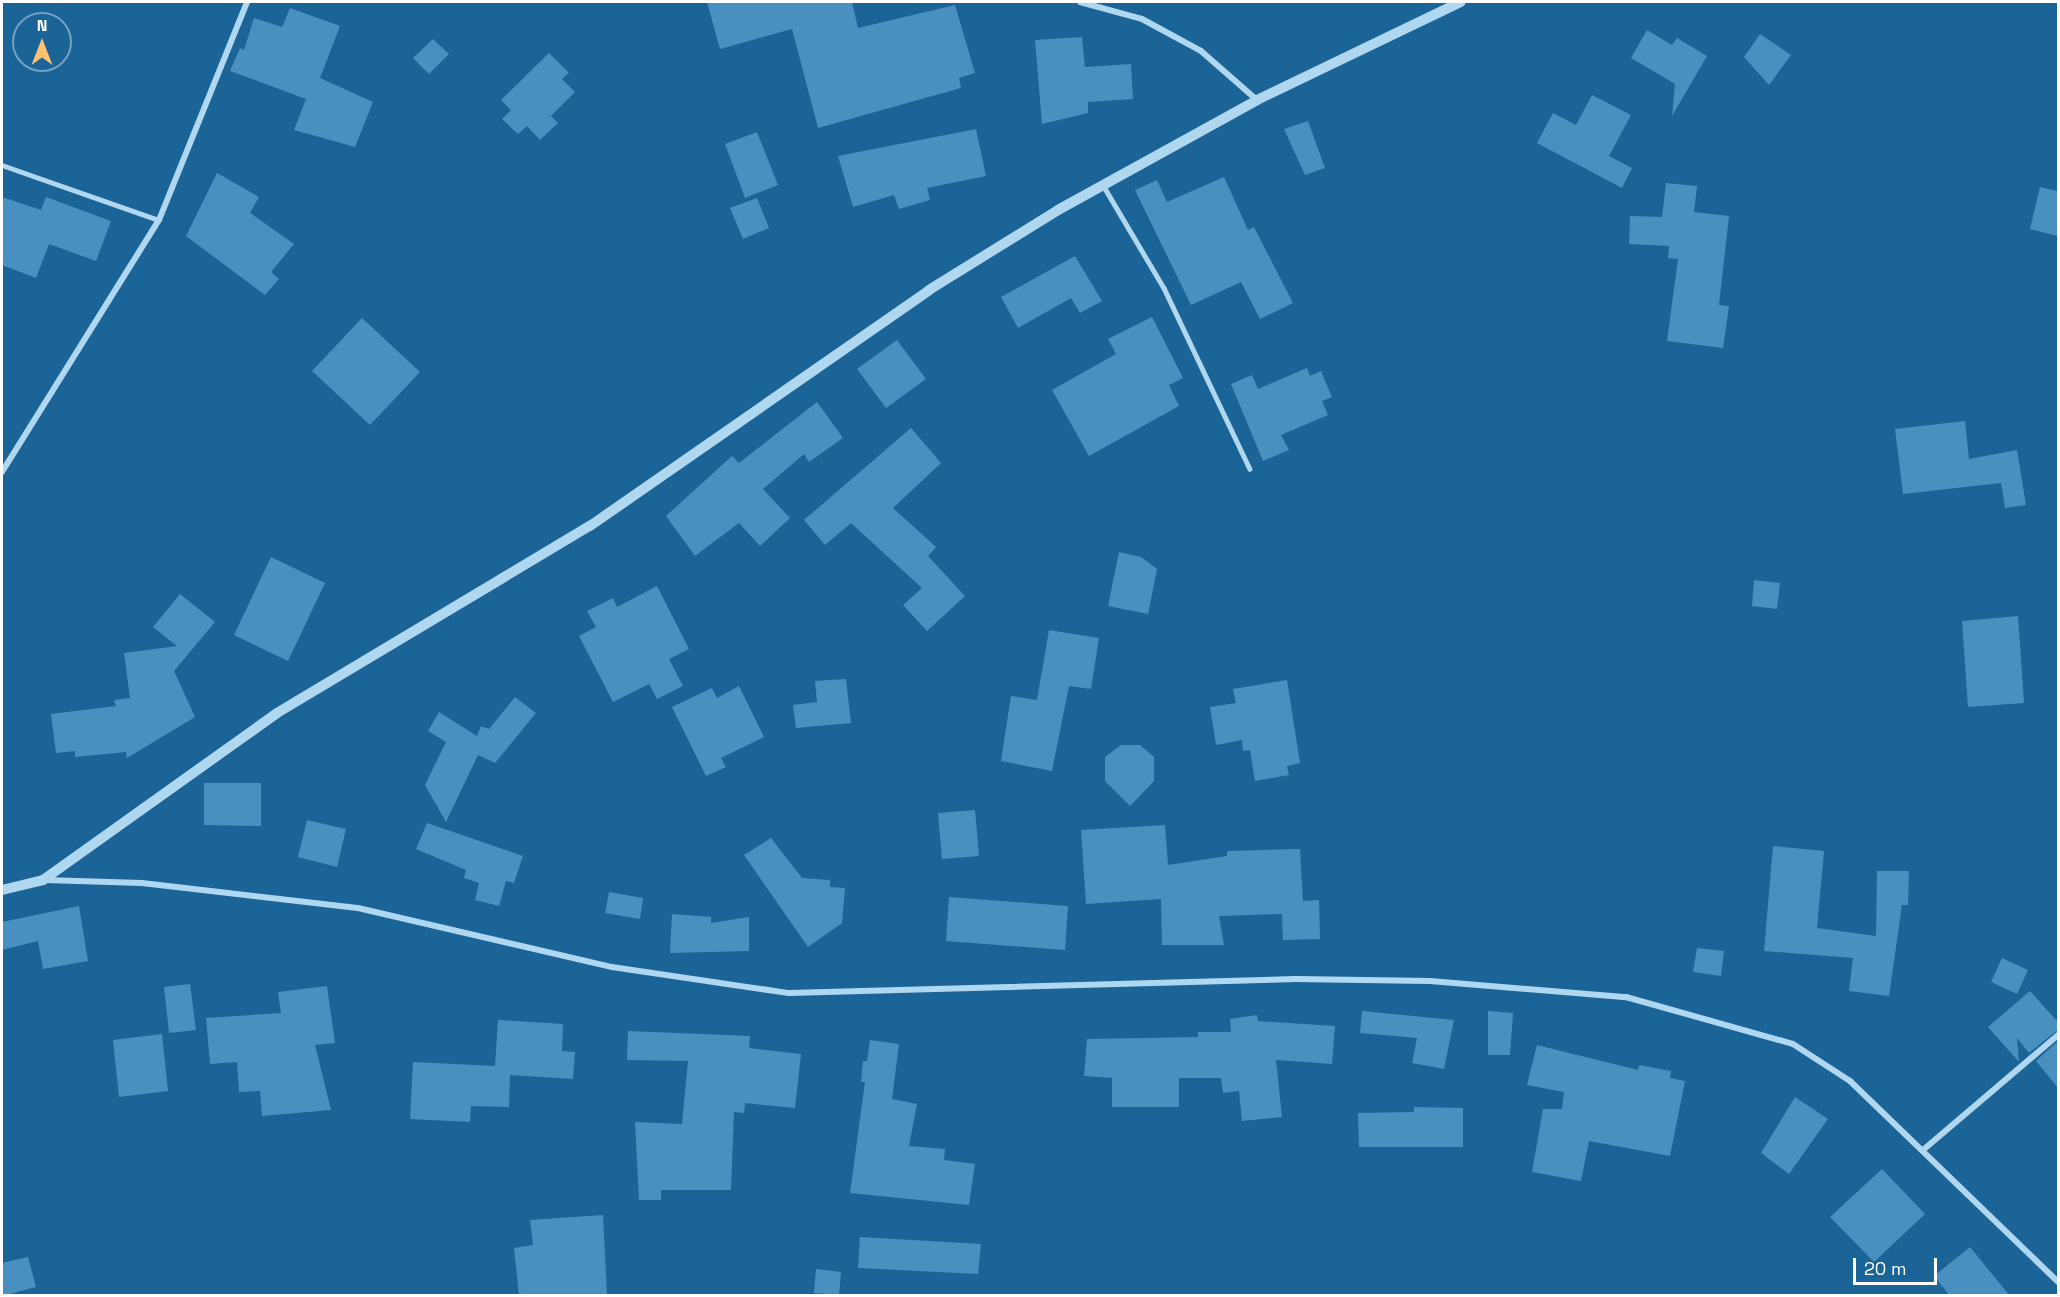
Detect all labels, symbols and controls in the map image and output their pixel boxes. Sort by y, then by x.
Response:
north arrow [12,12,72,72]
text: N [37,15,47,36]
scale bar [1856,1246,1940,1284]
text: 20 m [1864,1257,1907,1280]

